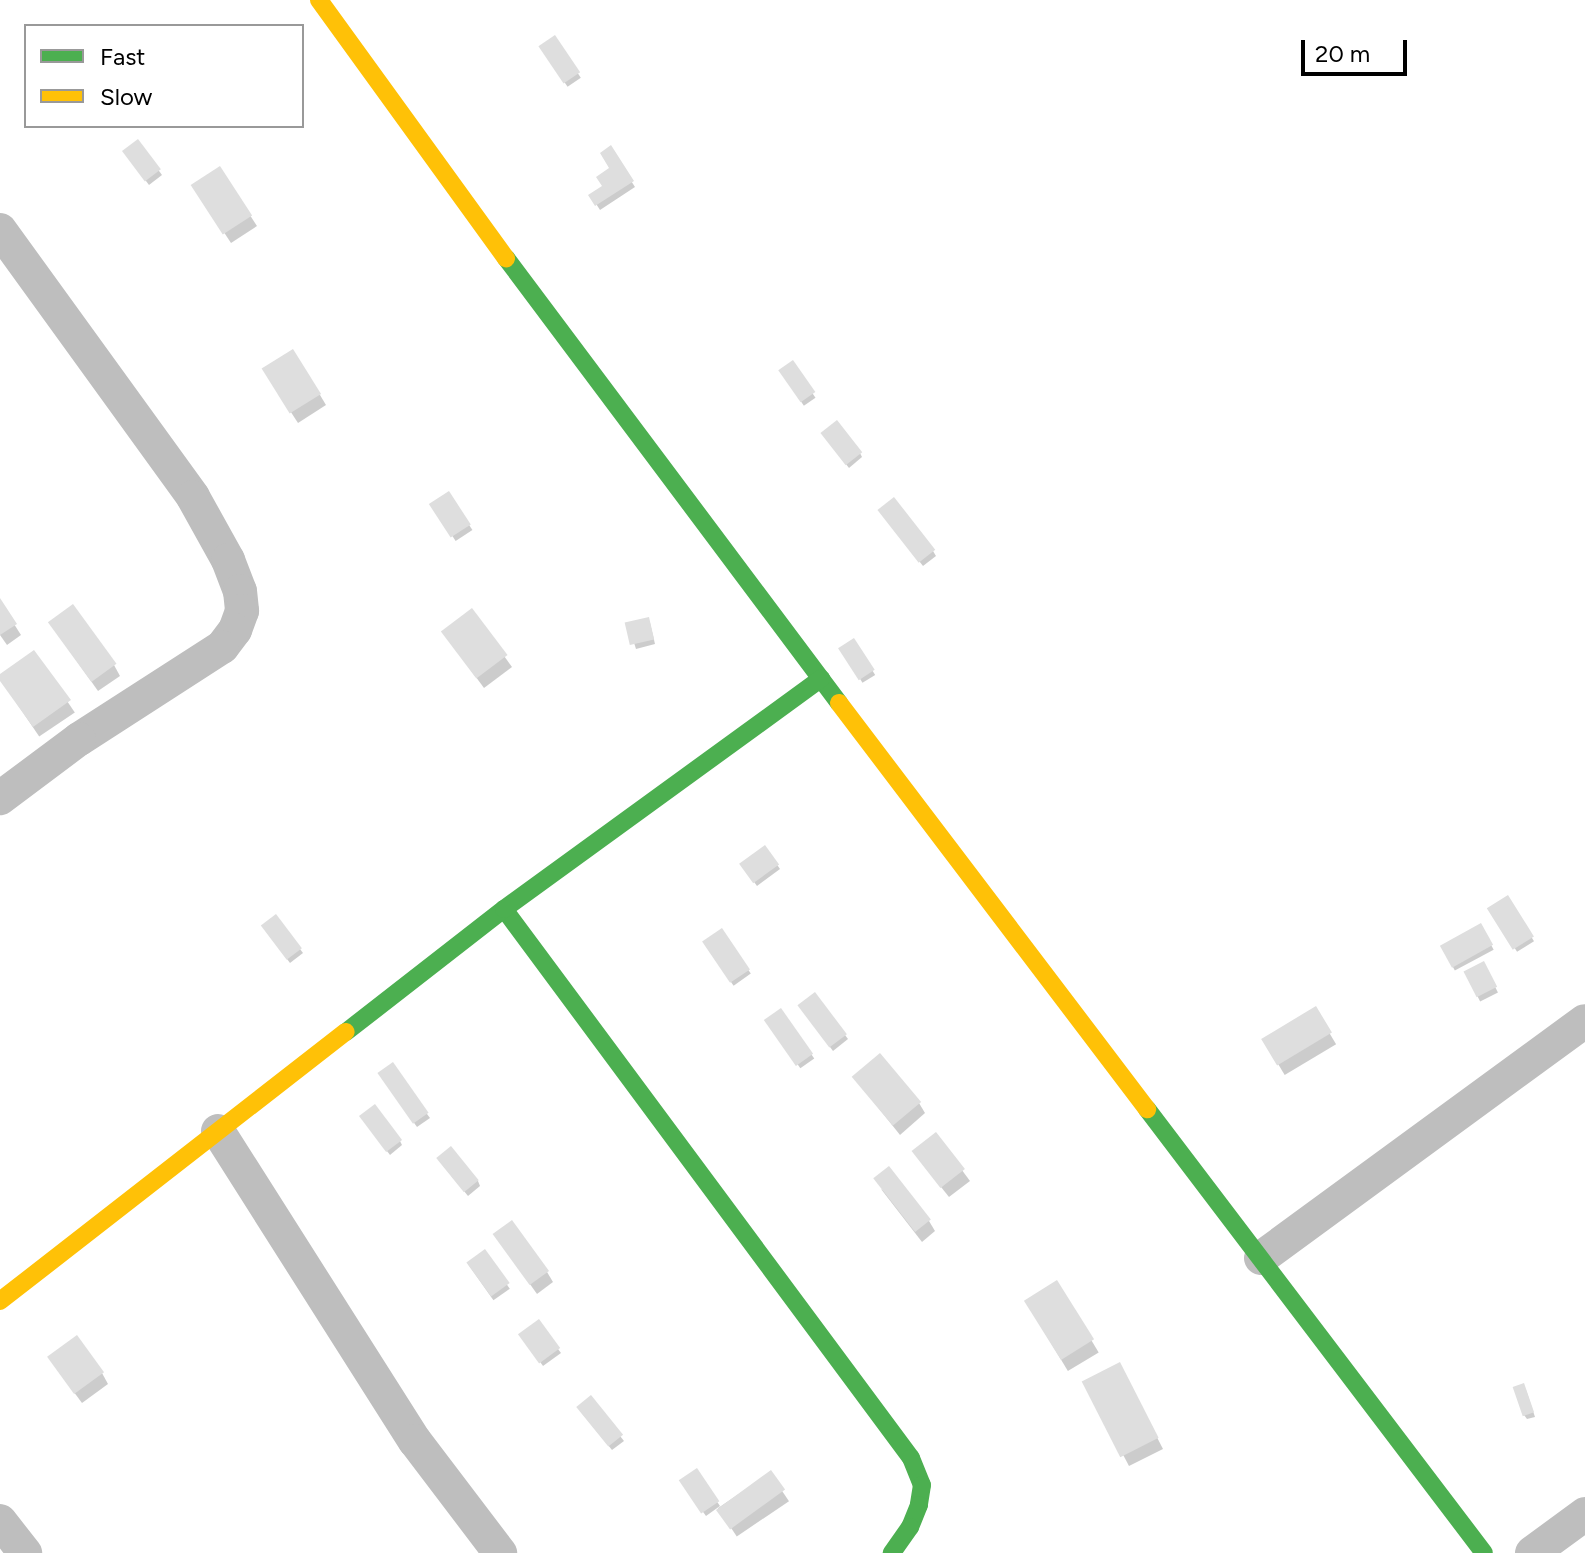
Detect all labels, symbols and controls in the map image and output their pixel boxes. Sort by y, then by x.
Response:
legend [24,24,304,128]
scale bar [1305,24,1411,74]
text: 20 m [1315,39,1370,68]
text: Fast [100,42,145,71]
text: Slow [100,82,152,111]

